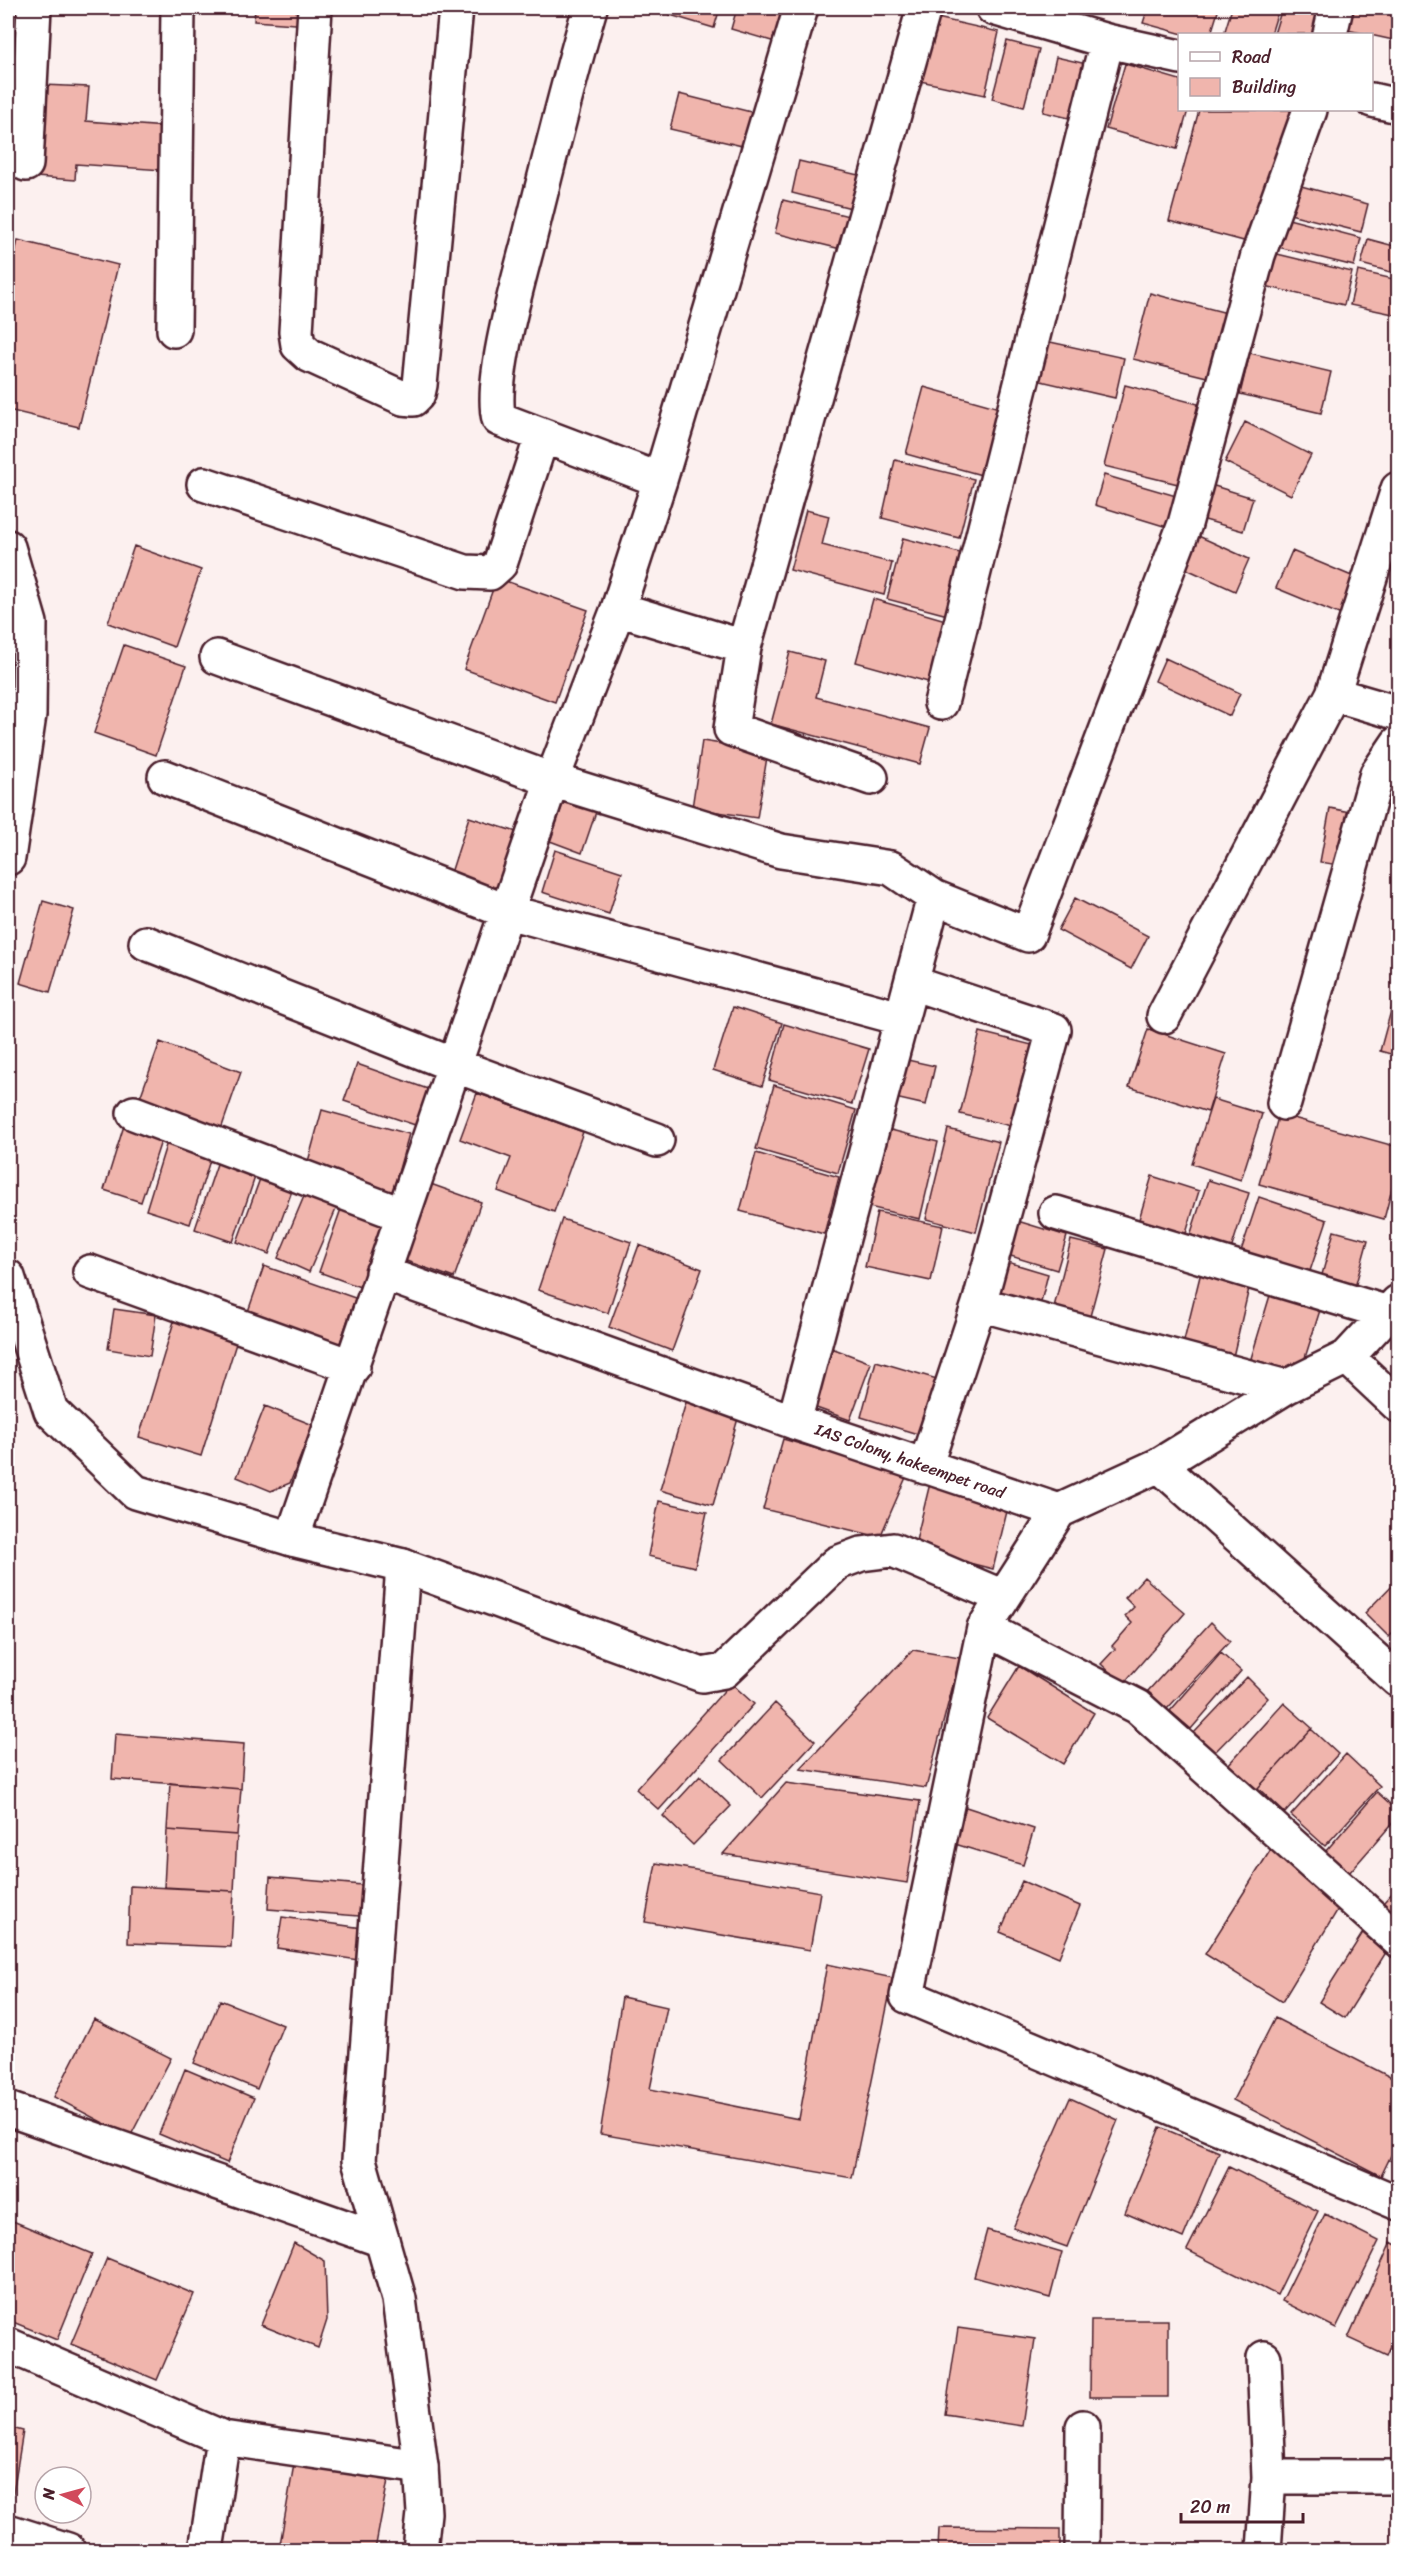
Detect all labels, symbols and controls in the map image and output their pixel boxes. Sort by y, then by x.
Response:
legend [1178,33,1373,111]
text: Road [1232,41,1272,73]
text: Building [1232,71,1296,103]
street label: IAS Colony, hakeempet road [810,1415,1010,1508]
north arrow [33,2465,93,2525]
text: N [34,2486,64,2502]
scale bar [1181,2486,1302,2524]
text: 20 m [1190,2491,1230,2523]

